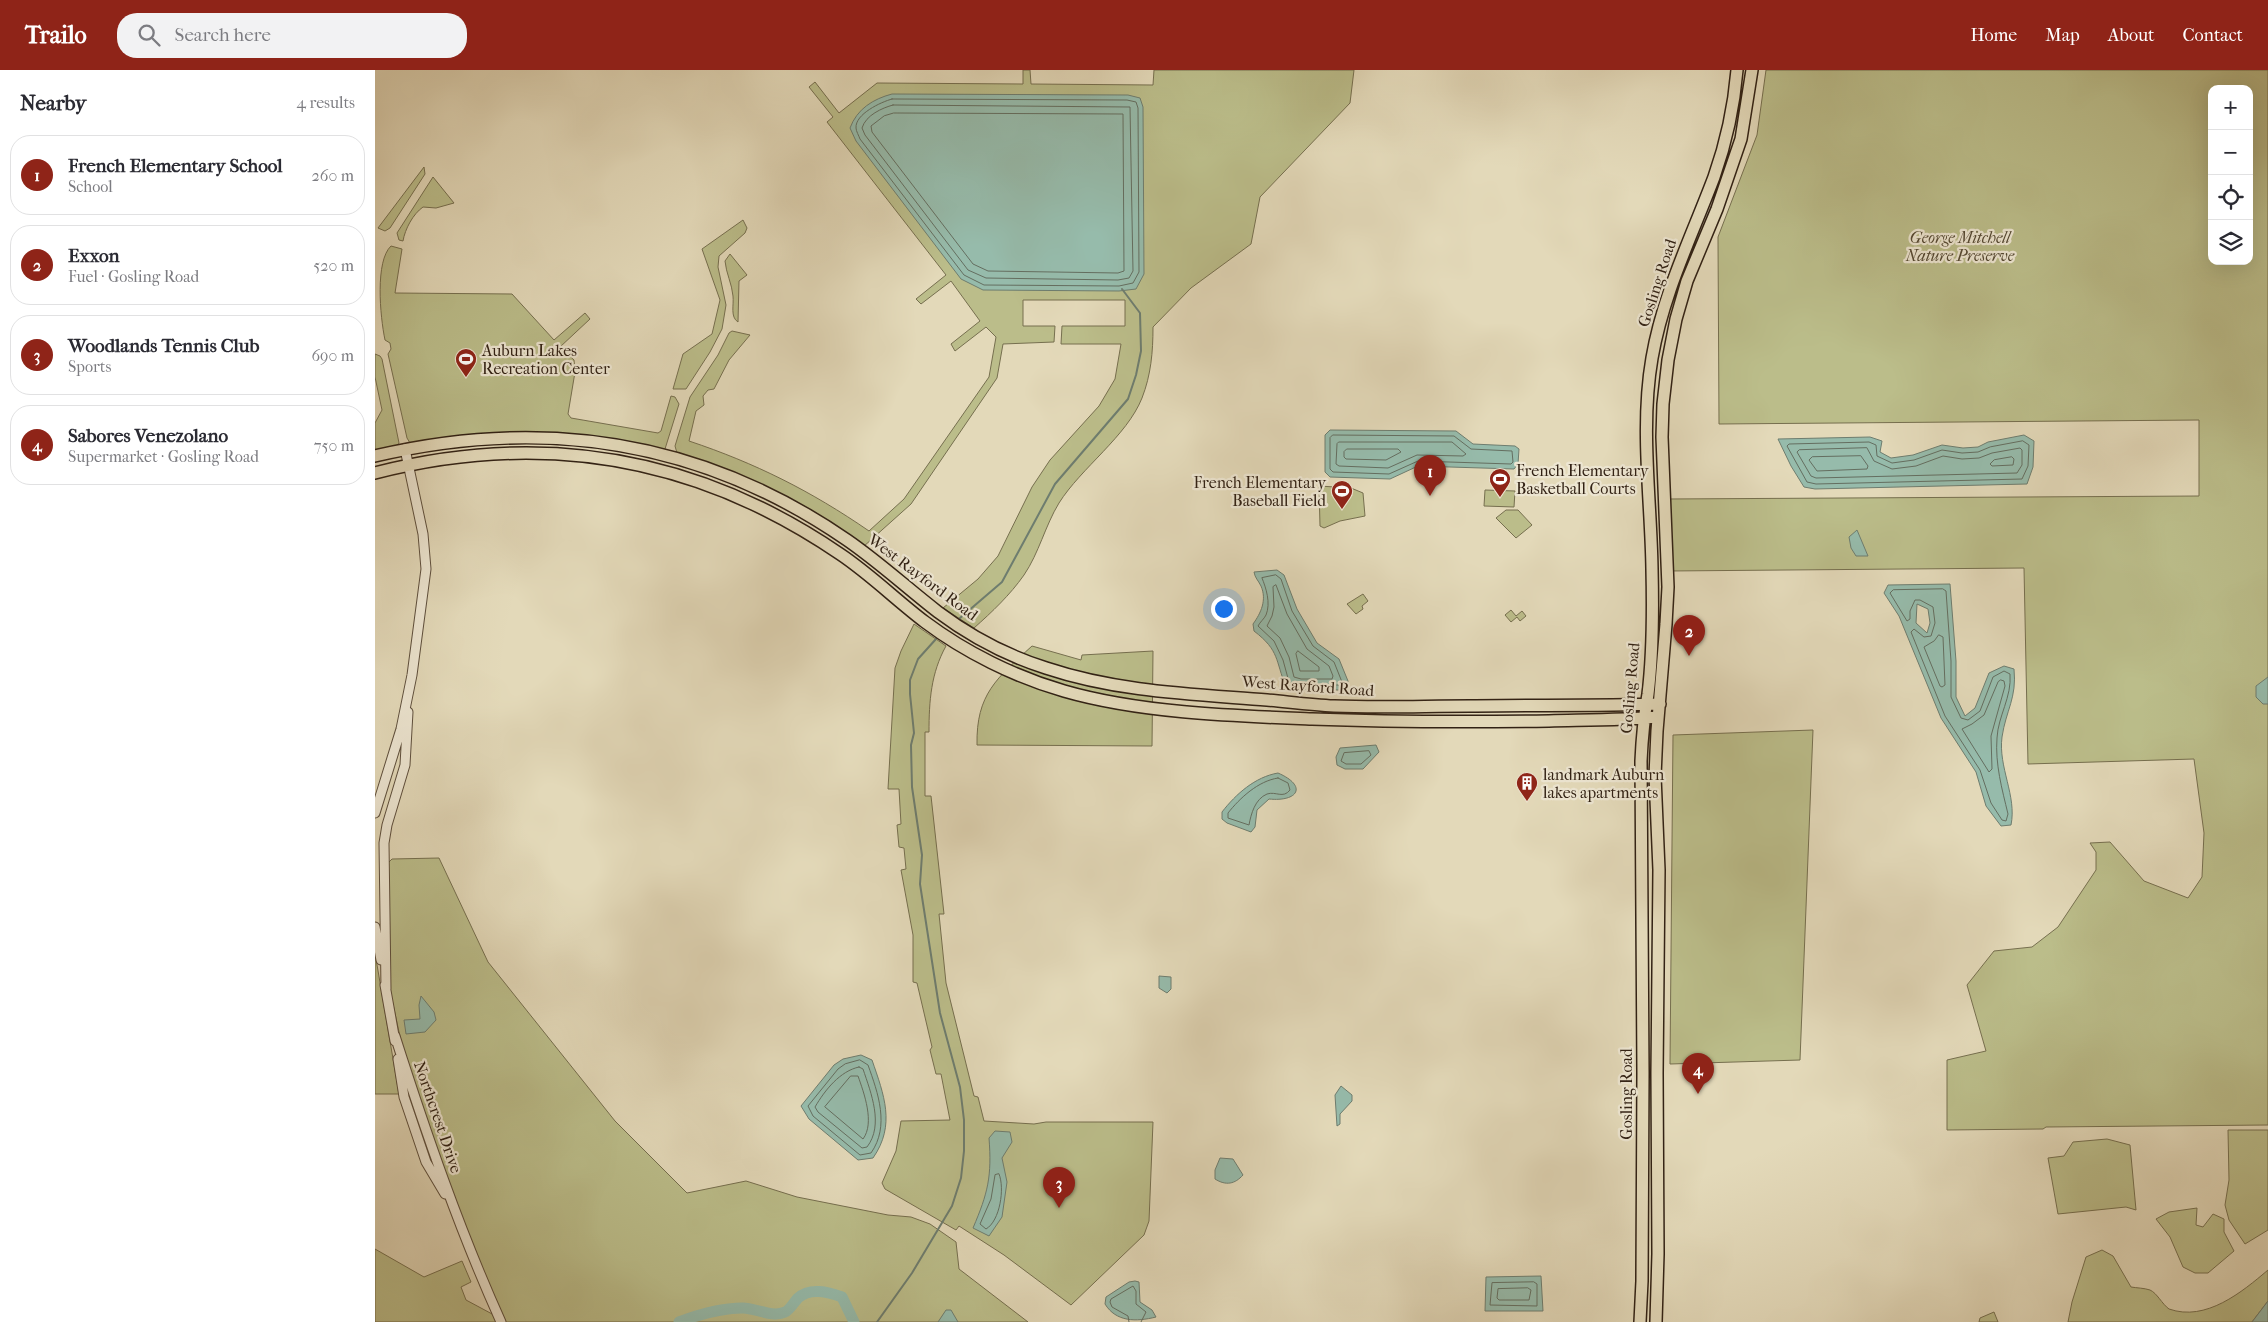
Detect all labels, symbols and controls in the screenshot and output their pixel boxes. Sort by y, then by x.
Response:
search box [117,13,467,58]
text: Trailo [25,21,87,49]
icon: search [135,21,163,49]
text: Search here [175,24,271,46]
text: Home [1970,25,2017,46]
text: Map [2045,25,2080,46]
text: About [2108,25,2154,46]
text: Contact [2182,25,2243,46]
map controls [2208,85,2253,265]
button: + [2208,85,2253,130]
text: Nearby [20,91,86,115]
text: 4 results [297,93,355,112]
button: − [2208,130,2253,175]
text: French Elementary School [68,155,283,177]
text: 1 [34,166,40,185]
text: 260 m [312,166,354,185]
button: locate [2208,175,2253,220]
text: School [68,177,113,196]
button: layers [2208,220,2253,265]
park label: George Mitchell Nature Preserve [1905,228,2015,265]
street label: Gosling Road [1634,236,1680,329]
text: Exxon [68,245,120,267]
text: 2 [33,256,41,275]
text: 520 m [313,256,354,275]
text: Fuel · Gosling Road [68,267,199,286]
text: Woodlands Tennis Club [68,335,259,357]
place label: Auburn Lakes Recreation Center [481,341,610,378]
text: 3 [34,346,40,365]
text: 690 m [311,346,354,365]
sports icon: Auburn Lakes Recreation Center [454,347,478,378]
text: Sports [68,357,111,376]
text: Sabores Venezolano [68,425,228,447]
text: 4 [32,436,42,455]
text: 750 m [314,436,354,455]
text: Supermarket · Gosling Road [68,447,259,466]
pin: 1 [1414,455,1446,496]
place label: French Elementary Basketball Courts [1516,461,1649,498]
sports icon: French Elementary Basketball Courts [1488,467,1512,498]
place label: French Elementary Baseball Field [1193,473,1326,510]
sports icon: French Elementary Baseball Field [1330,479,1354,510]
street label: West Rayford Road [864,529,982,625]
your location [1211,596,1237,622]
pin: 2 [1673,615,1705,656]
street label: Gosling Road [1617,641,1643,734]
street label: West Rayford Road [1240,672,1375,700]
place label: landmark Auburn lakes apartments [1542,765,1665,802]
building icon: landmark Auburn lakes apartments [1515,771,1539,802]
street label: Gosling Road [1617,1048,1636,1140]
pin: 4 [1682,1053,1714,1094]
street label: Northcrest Drive [410,1059,466,1176]
pin: 3 [1043,1167,1075,1208]

